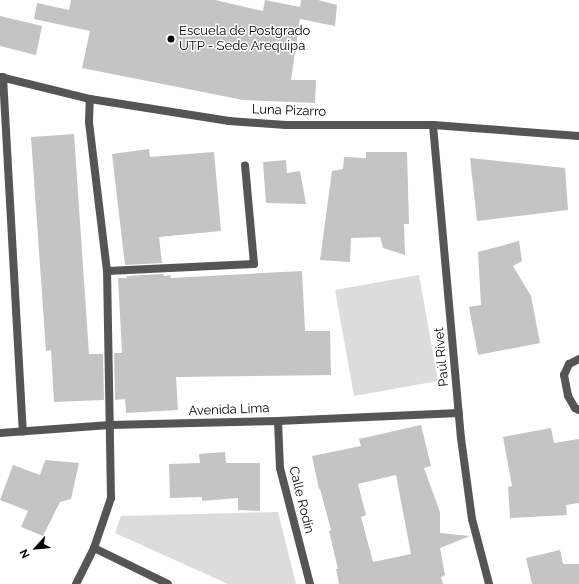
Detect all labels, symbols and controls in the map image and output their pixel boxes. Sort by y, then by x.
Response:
place label: Escuela de Postgrado UTP - Sede Arequipa [179,24,310,55]
marker: Escuela de Postgrado UTP - Sede Arequipa [166,34,176,44]
street label: Luna Pizarro [252,102,326,120]
street label: Paúl Rivet [432,327,452,387]
street label: Avenida Lima [188,401,270,419]
street label: Calle Rodín [285,465,317,535]
north arrow [16,528,56,568]
text: N [17,547,33,560]

